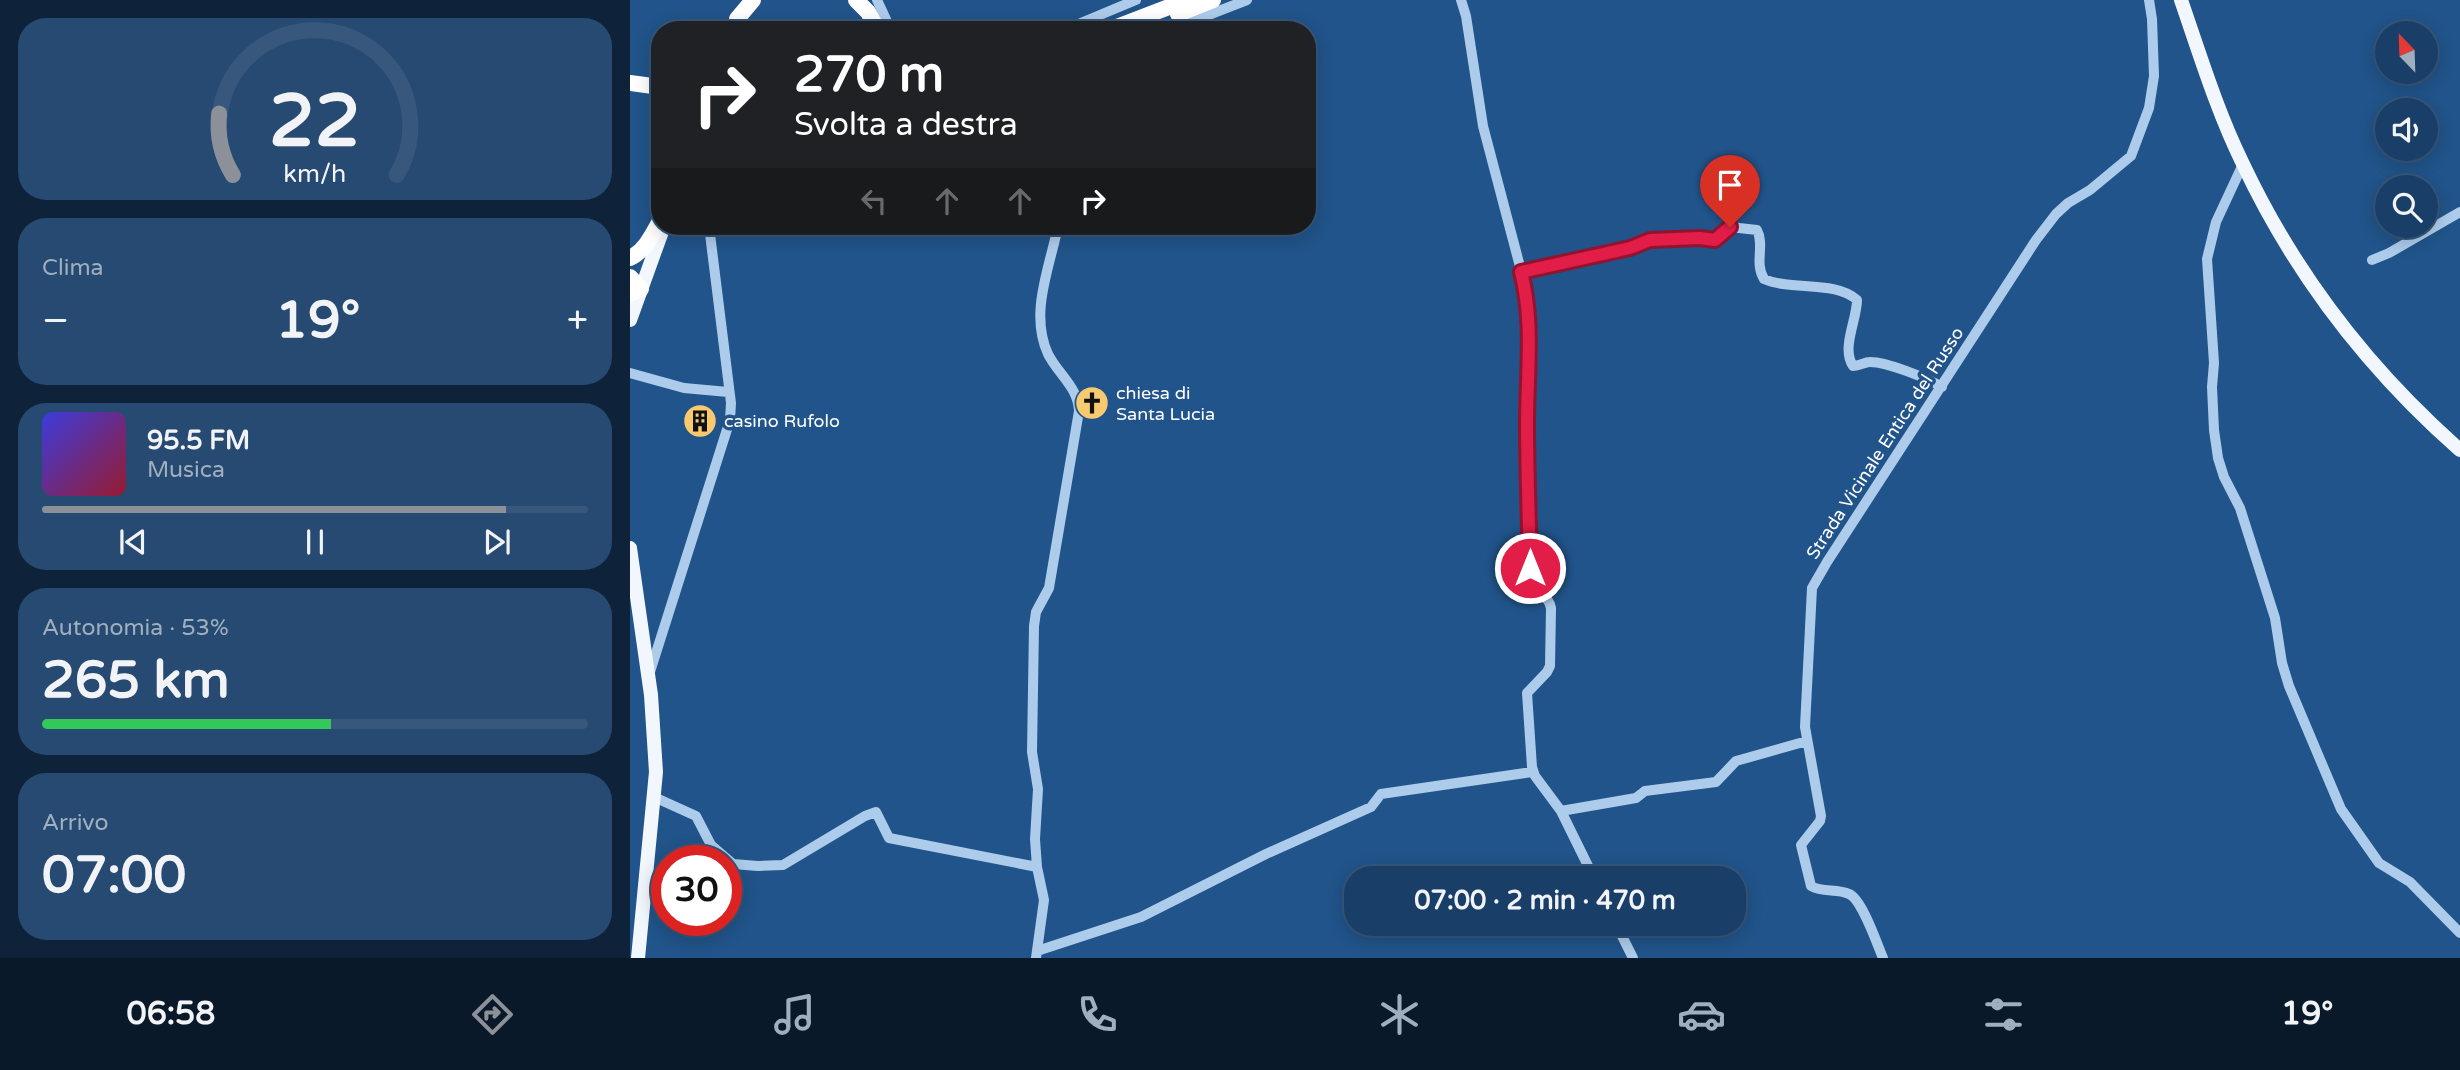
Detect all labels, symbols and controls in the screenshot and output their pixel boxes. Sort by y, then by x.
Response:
north arrow [2375,21,2438,84]
map controls [2375,21,2438,238]
text: 270 m [794,46,944,105]
icon: right [679,49,770,140]
text: 22 [269,78,361,166]
button: sound [2375,98,2438,161]
text: Svolta a destra [794,106,1018,144]
pin [1700,155,1760,227]
text: km/h [284,159,346,189]
icon: arrive [1711,166,1749,204]
button: search [2375,175,2438,238]
icon: left [855,182,893,220]
icon: ahead [928,182,966,220]
icon: ahead [1001,182,1039,220]
icon: right [1074,182,1112,220]
text: Clima [42,254,103,282]
text: 19° [275,289,360,352]
text: − [42,298,69,344]
text: + [567,298,588,344]
street label: Strada Vicinale Entica del Russo [1802,323,1968,563]
place label: chiesa di Santa Lucia [1116,382,1215,425]
church icon: chiesa di Santa Lucia [1073,384,1111,422]
building icon: casino Rufolo [681,402,719,440]
place label: casino Rufolo [724,410,840,432]
text: 95.5 FM [147,425,250,456]
text: Musica [147,456,225,484]
icon: previous [114,523,152,561]
icon: pause [296,523,334,561]
icon: next [478,523,516,561]
position arrow [1493,531,1567,605]
text: Autonomia · 53% [42,614,229,642]
text: 265 km [42,649,230,712]
text: Arrivo [42,809,108,837]
text: 07:00 [42,844,186,907]
speed limit sign: 30 [651,845,742,936]
text: 07:00 · 2 min · 470 m [1414,885,1676,916]
icon: directions [468,990,517,1039]
icon: music [770,990,819,1039]
icon: phone [1073,990,1122,1039]
icon: climate [1375,990,1424,1039]
icon: car [1677,990,1726,1039]
icon: filters [1979,990,2028,1039]
text: 06:58 [127,995,215,1033]
text: 19° [2281,995,2333,1033]

